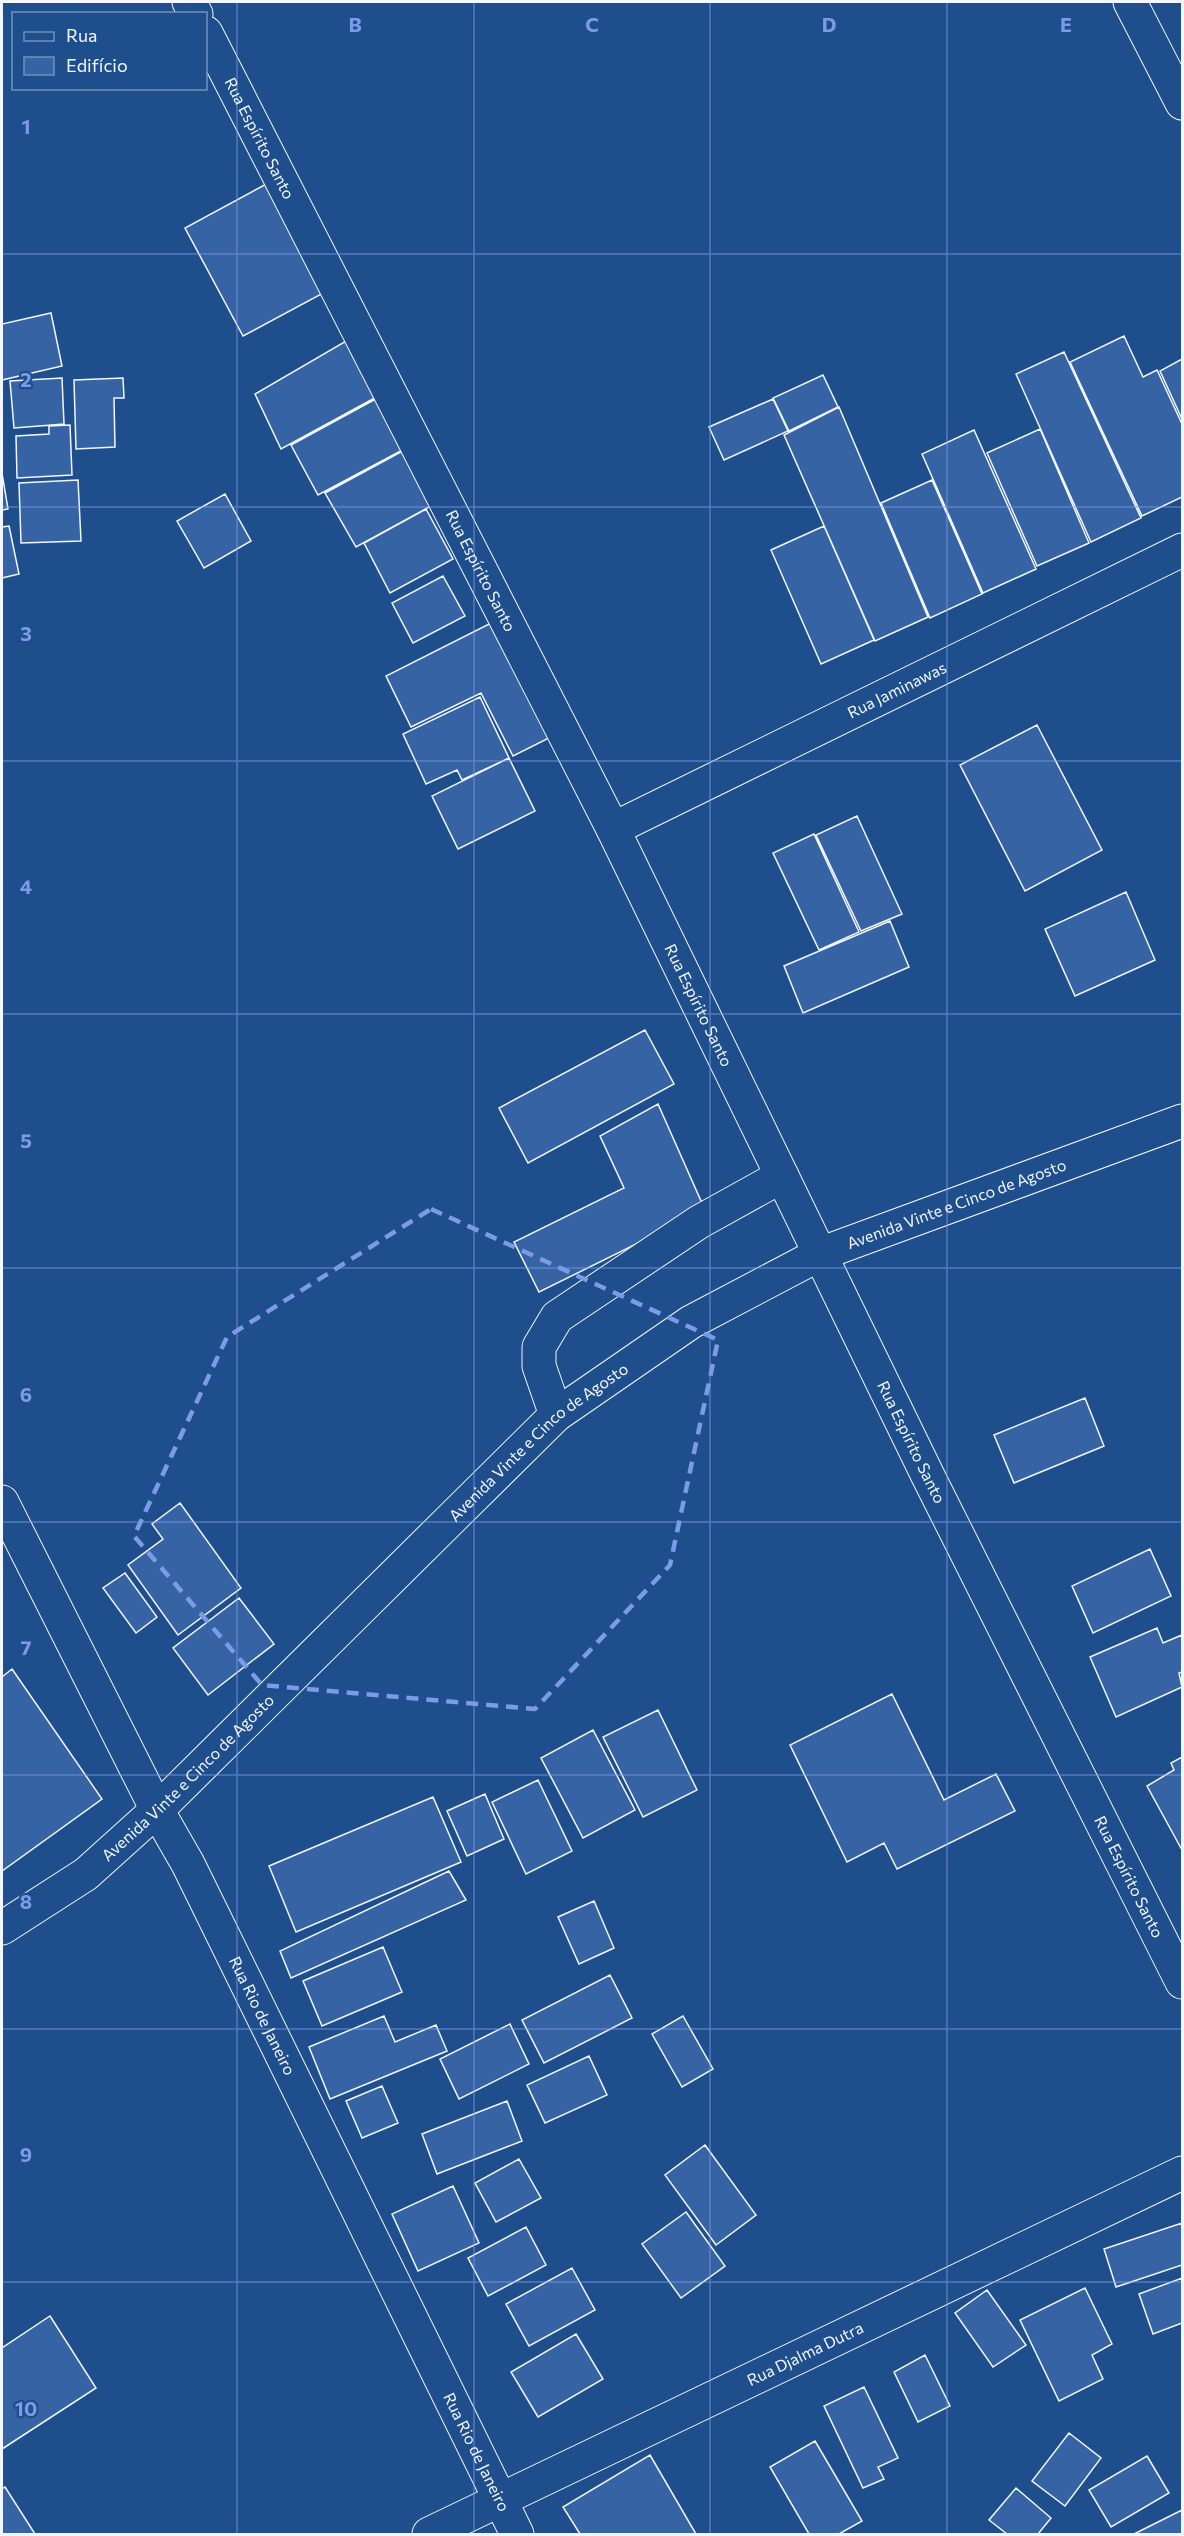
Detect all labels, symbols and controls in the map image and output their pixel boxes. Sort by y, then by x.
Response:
legend [12,12,207,90]
text: B [348,12,362,36]
text: C [585,12,599,36]
text: D [822,12,836,36]
text: E [1060,12,1072,36]
text: Rua [66,24,97,46]
text: Edifício [66,54,128,76]
street label: Rua Espírito Santo [221,74,299,202]
text: 1 [21,114,31,138]
text: 2 [20,367,32,391]
street label: Rua Espírito Santo [442,507,520,635]
text: 3 [20,621,32,645]
street label: Rua Jaminawas [844,657,949,722]
text: 4 [20,874,32,898]
street label: Rua Espírito Santo [661,941,737,1069]
text: 5 [20,1128,32,1152]
street label: Avenida Vinte e Cinco de Agosto [844,1154,1068,1252]
street label: Avenida Vinte e Cinco de Agosto [445,1358,631,1525]
street label: Rua Espírito Santo [874,1378,950,1506]
text: 6 [20,1382,32,1406]
text: 7 [21,1635,32,1659]
street label: Avenida Vinte e Cinco de Agosto [97,1690,277,1865]
street label: Rua Espírito Santo [1091,1812,1168,1941]
text: 8 [20,1889,32,1913]
street label: Rua Rio de Janeiro [226,1953,300,2078]
text: 9 [20,2142,32,2166]
street label: Rua Djalma Dutra [744,2317,866,2389]
street label: Rua Rio de Janeiro [440,2389,514,2514]
text: 10 [15,2396,37,2420]

